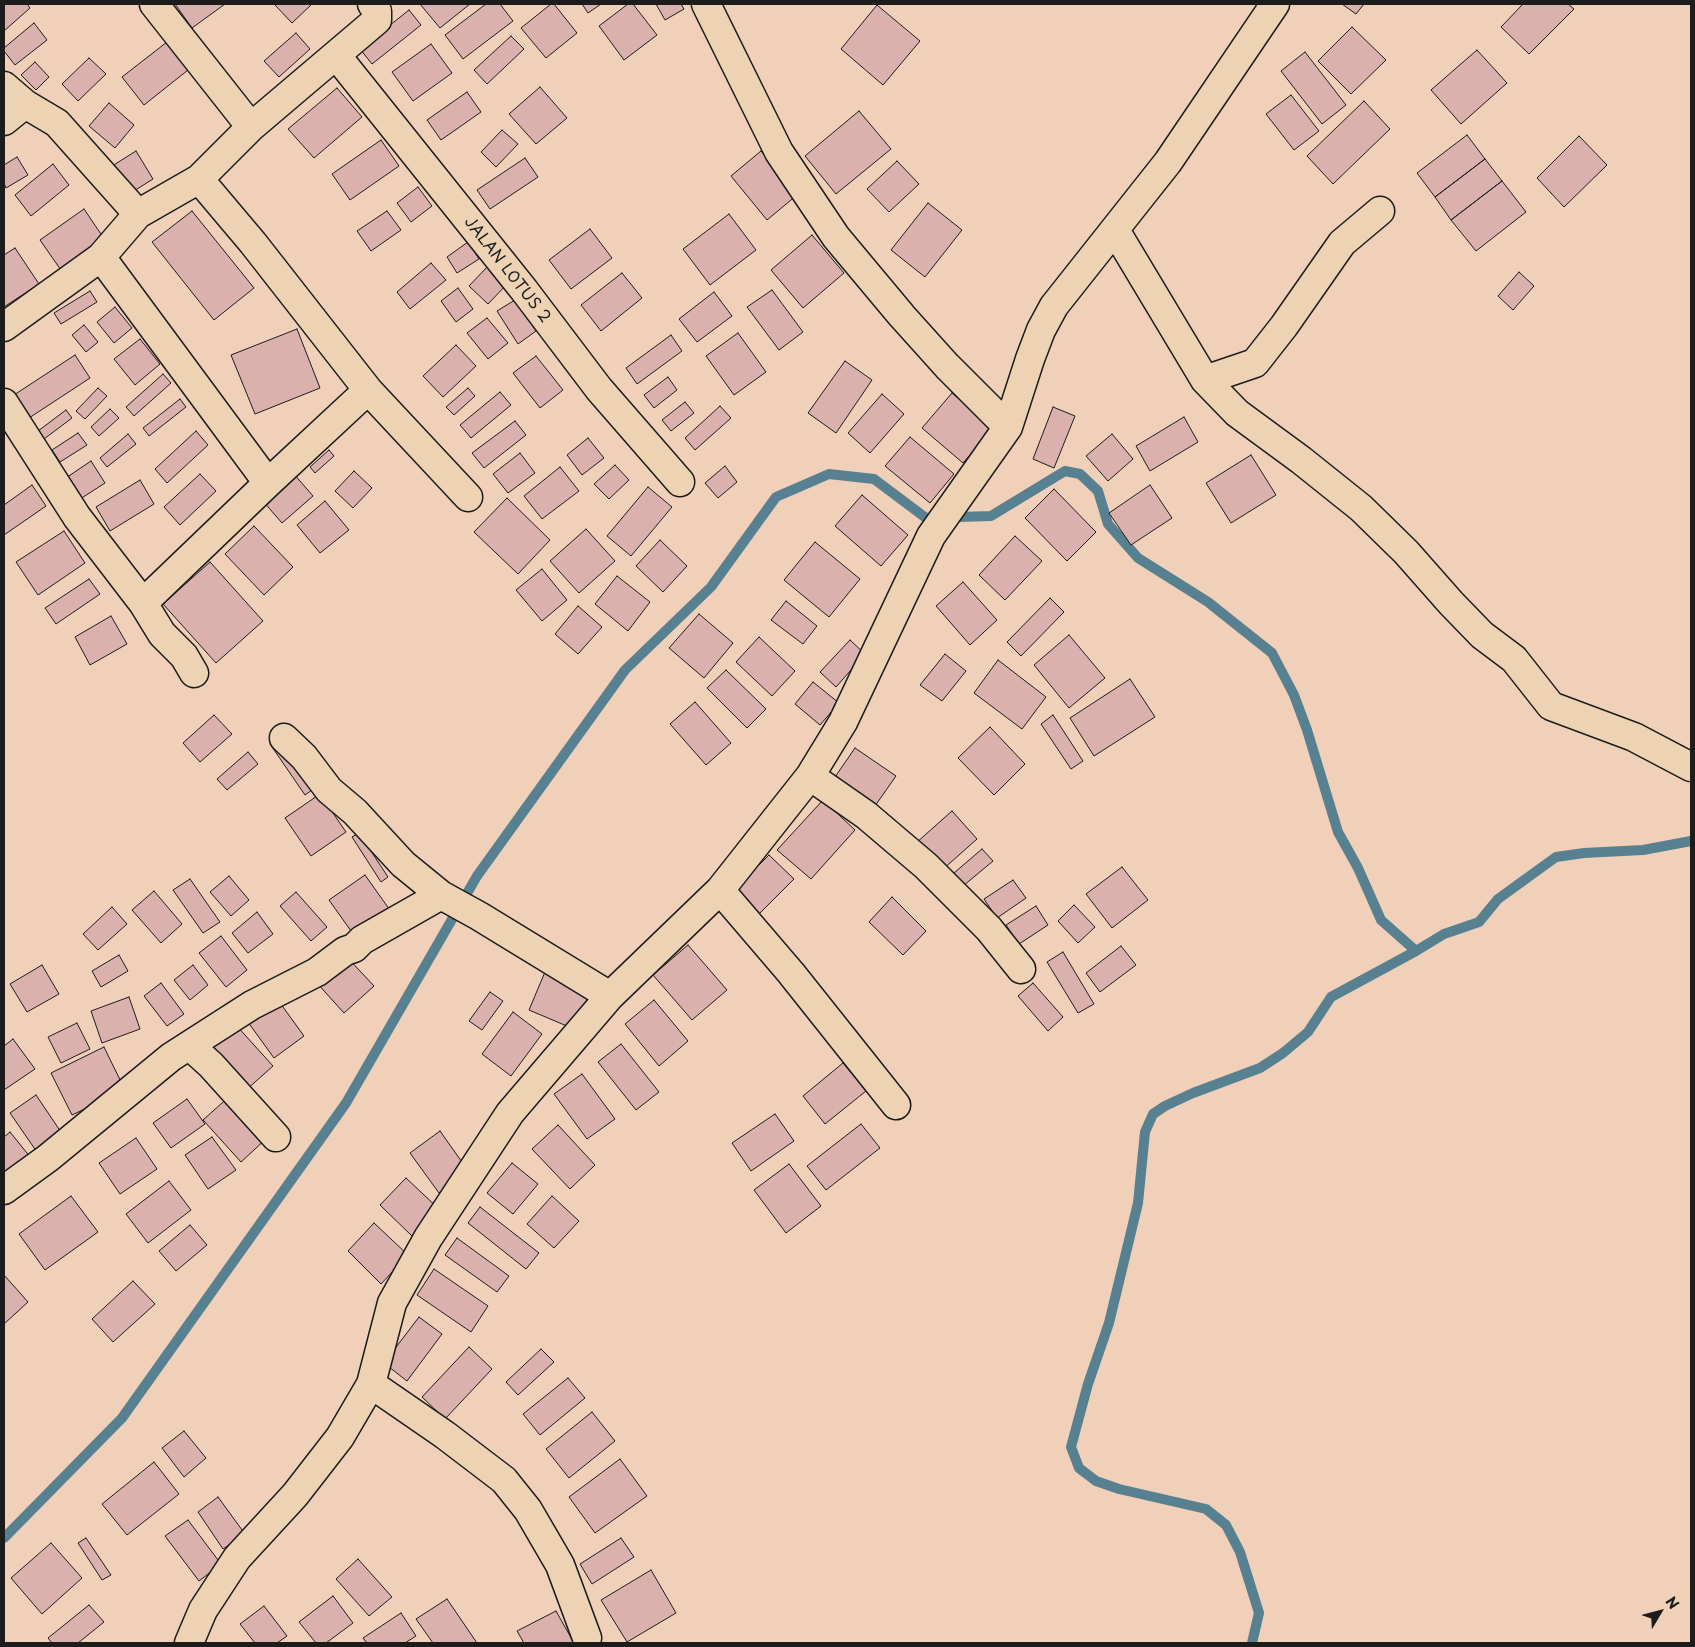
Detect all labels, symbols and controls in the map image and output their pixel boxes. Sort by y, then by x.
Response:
street label: JALAN LOTUS 2 [460,213,554,327]
north arrow [1635,1587,1685,1637]
text: N [1661,1592,1684,1613]

